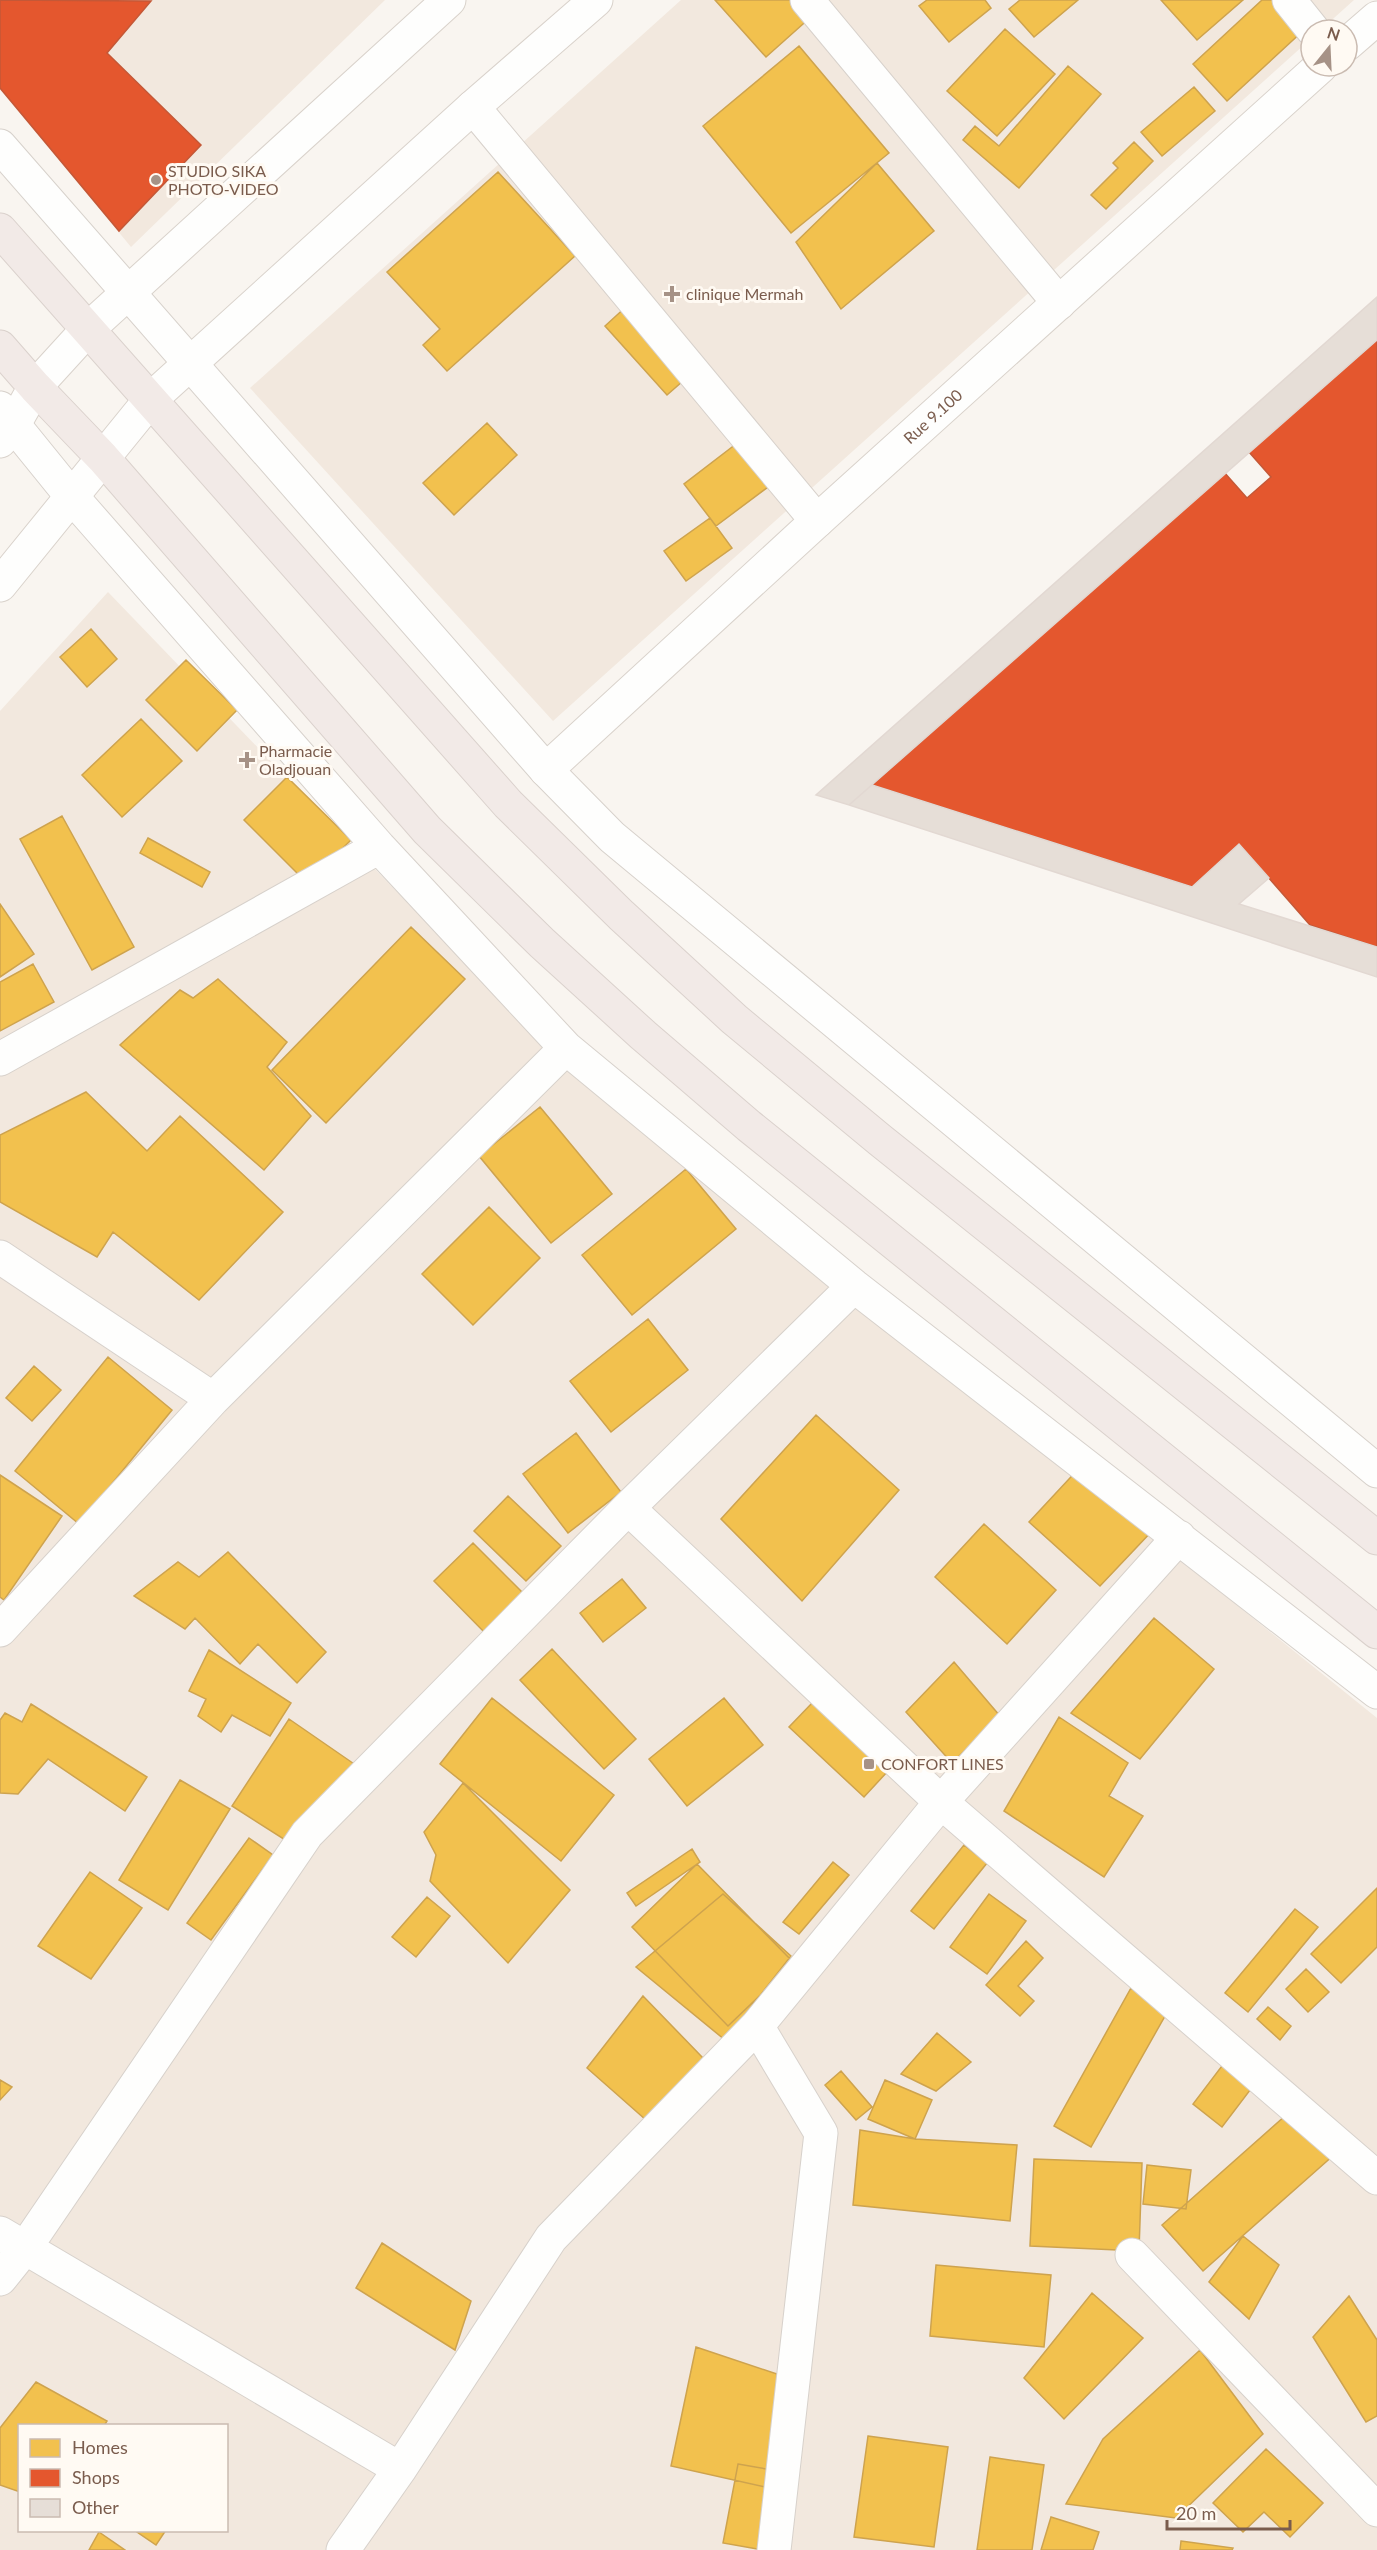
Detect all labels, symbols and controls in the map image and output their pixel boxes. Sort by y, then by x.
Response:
north arrow [1299,18,1359,78]
text: N [1325,22,1343,44]
place label: STUDIO SIKA PHOTO-VIDEO [168,161,279,198]
marker: STUDIO SIKA PHOTO-VIDEO [149,173,163,187]
place label: clinique Mermah [686,284,803,303]
marker: clinique Mermah [663,285,681,303]
street label: Rue 9.100 [899,385,966,447]
place label: Pharmacie Oladjouan [259,741,332,778]
marker: Pharmacie Oladjouan [240,753,254,767]
place label: CONFORT LINES [881,1754,1004,1773]
marker: CONFORT LINES [862,1757,876,1771]
legend [18,2424,228,2532]
text: Homes [72,2436,128,2458]
text: Shops [72,2466,120,2488]
scale bar [1167,2493,1290,2531]
text: Other [72,2496,119,2518]
text: 20 m [1176,2502,1216,2524]

